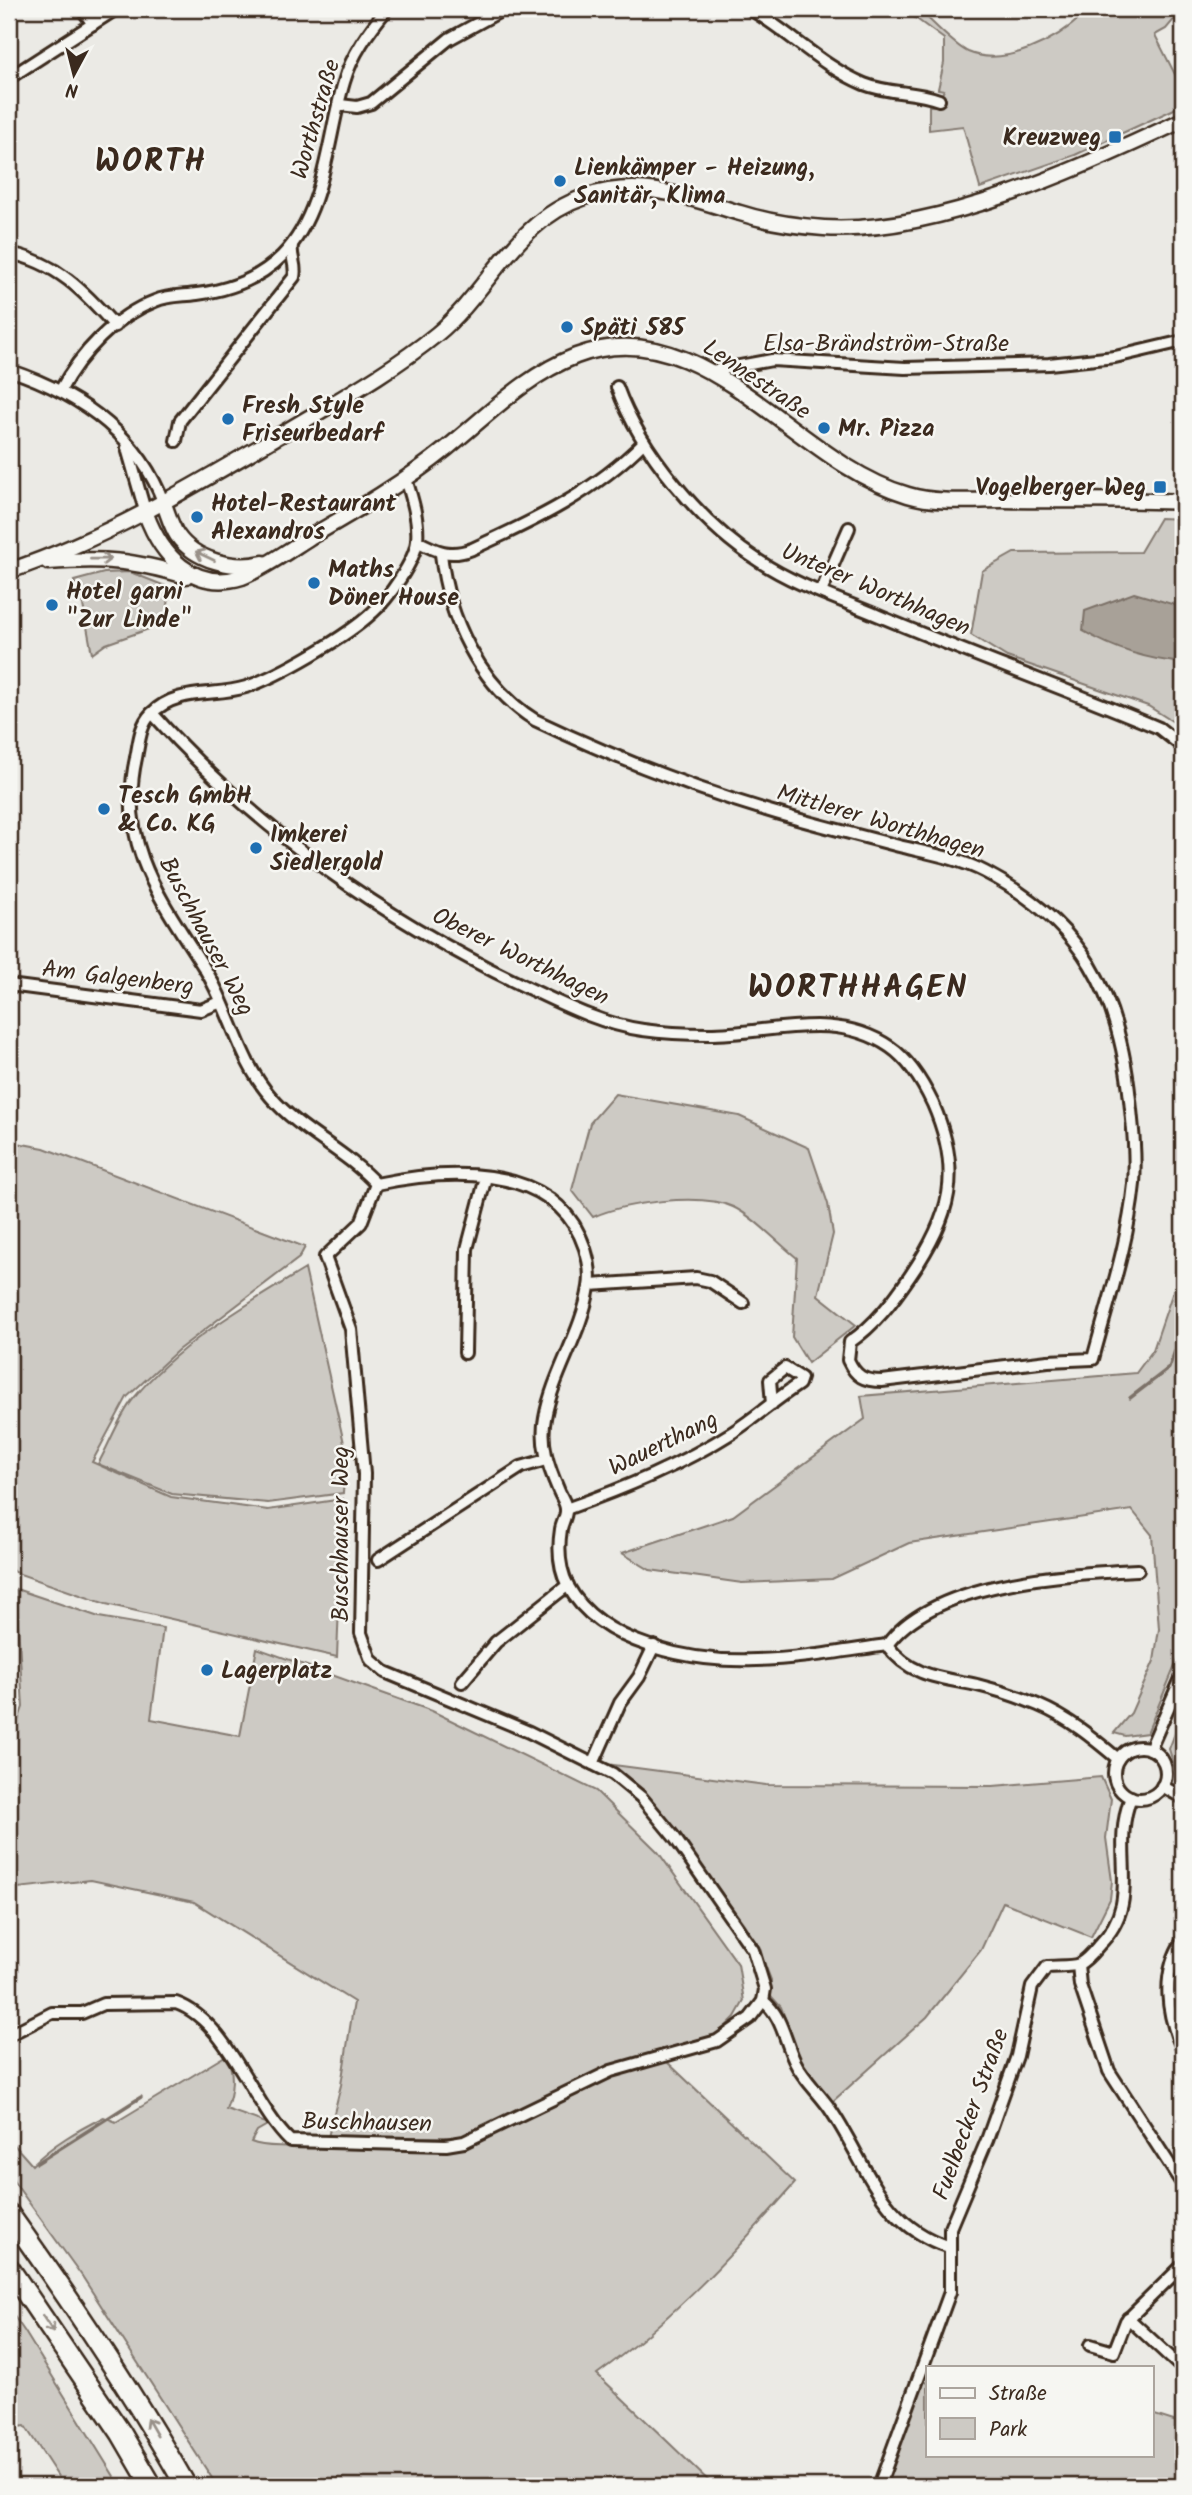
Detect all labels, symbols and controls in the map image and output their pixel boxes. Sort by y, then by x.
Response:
north arrow [38,38,108,108]
street label: Worthstraße [281,55,352,184]
text: N [64,73,80,105]
place label: Kreuzweg [1003,119,1101,158]
marker: Kreuzweg [1107,129,1123,145]
district label: WORTH [95,137,207,188]
place label: Lienkämper - Heizung, Sanitär, Klima [574,149,815,216]
marker: Lienkämper - Heizung, Sanitär, Klima [552,173,568,189]
place label: Späti 585 [581,309,686,348]
marker: Späti 585 [559,319,575,335]
street label: Elsa-Brändström-Straße [763,325,1009,364]
street label: Lennestraße [694,329,819,431]
place label: Fresh Style Friseurbedarf [242,387,385,454]
place label: Mr. Pizza [838,410,934,449]
marker: Fresh Style Friseurbedarf [220,411,236,427]
marker: Mr. Pizza [816,420,832,436]
place label: Vogelberger Weg [975,469,1146,508]
marker: Vogelberger Weg [1152,479,1168,495]
place label: Hotel-Restaurant Alexandros [211,485,398,552]
marker: Hotel-Restaurant Alexandros [189,509,205,525]
street label: Unterer Worthhagen [775,533,976,648]
one-way arrow [195,548,216,562]
place label: Maths Döner House [328,551,459,618]
one-way arrow [89,552,112,566]
place label: Hotel garni "Zur Linde" [66,573,192,640]
marker: Maths Döner House [306,575,322,591]
marker: Hotel garni "Zur Linde" [44,597,60,613]
street label: Mittlerer Worthhagen [772,774,989,871]
place label: Tesch GmbH & Co. KG [118,777,252,844]
marker: Tesch GmbH & Co. KG [96,801,112,817]
place label: Imkerei Siedlergold [270,816,384,883]
marker: Imkerei Siedlergold [248,840,264,856]
street label: Buschhauser Weg [147,850,264,1023]
street label: Oberer Worthhagen [425,897,616,1017]
street label: Am Galgenberg [40,950,196,1007]
district label: WORTHHAGEN [748,963,968,1014]
street label: Wauerthang [602,1401,725,1488]
street label: Buschhauser Weg [322,1446,361,1622]
place label: Lagerplatz [221,1652,332,1691]
marker: Lagerplatz [199,1662,215,1678]
street label: Fuelbecker Straße [922,2023,1021,2206]
street label: Buschhausen [302,2103,432,2144]
one-way arrow [41,2314,55,2333]
legend [926,2366,1154,2456]
text: Straße [989,2378,1047,2411]
text: Park [989,2414,1027,2447]
one-way arrow [145,2417,159,2437]

